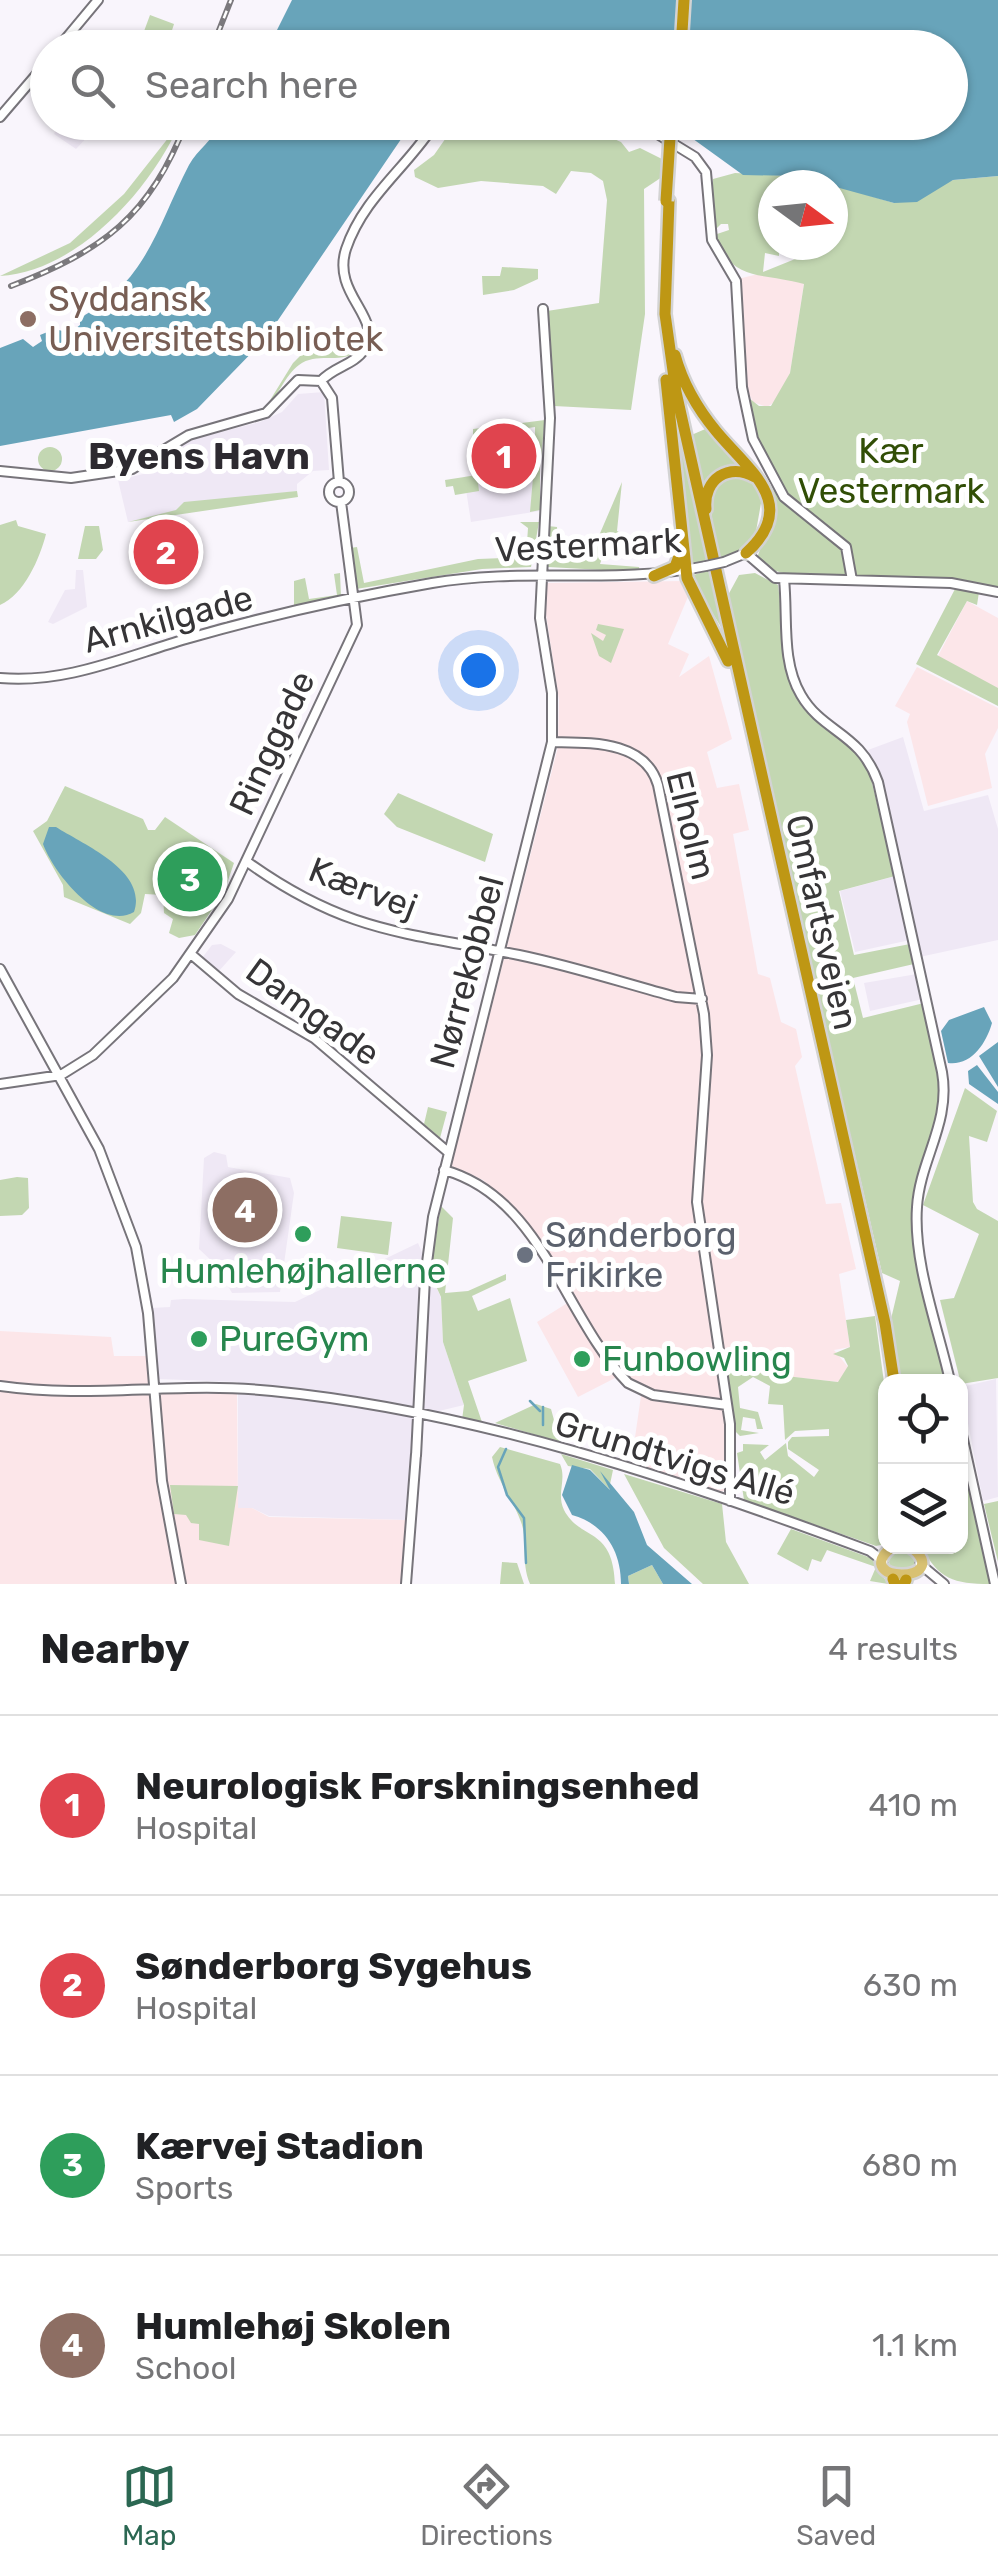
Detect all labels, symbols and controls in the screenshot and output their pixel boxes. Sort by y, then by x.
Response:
search box [30,30,968,140]
icon: search [65,58,120,113]
text: Search here [145,62,358,108]
north arrow [758,170,848,260]
place label: Syddansk Universitetsbibliotek [48,278,383,360]
marker: Syddansk Universitetsbibliotek [17,308,39,330]
pin: 1 [472,418,536,494]
park label: Kær Vestermark [798,430,984,512]
district label: Byens Havn [88,433,310,479]
pin: 2 [134,514,198,590]
street label: Vestermark [494,519,682,571]
street label: Arnkilgade [79,576,257,662]
your location [453,645,504,696]
street label: Ringgade [220,664,324,822]
street label: Elholm [657,766,725,884]
street label: Omfartsvejen [777,810,867,1034]
pin: 3 [158,842,222,916]
street label: Kærvej [303,848,423,928]
street label: Nørrekobbel [421,871,513,1073]
street label: Damgade [238,949,388,1075]
pin: 4 [212,1172,278,1248]
place label: Sønderborg Frikirke [545,1214,737,1296]
marker: Humlehøjhallerne [292,1223,314,1245]
marker: Sønderborg Frikirke [514,1244,536,1266]
place label: Humlehøjhallerne [160,1250,446,1292]
place label: PureGym [219,1318,369,1360]
marker: PureGym [188,1328,210,1350]
place label: Funbowling [602,1338,792,1380]
marker: Funbowling [571,1348,593,1370]
map controls [878,1374,968,1554]
button: locate [878,1374,968,1464]
street label: Grundtvigs Allé [550,1402,800,1514]
button: layers [878,1464,968,1554]
text: Nearby [40,1624,190,1674]
text: 4 results [828,1630,958,1668]
text: Neurologisk Forskningsenhed [135,1763,700,1809]
text: 1 [65,1786,80,1824]
text: 410 m [868,1786,958,1824]
text: Hospital [135,1809,257,1847]
text: Sønderborg Sygehus [135,1943,532,1989]
text: 2 [62,1966,83,2004]
text: 630 m [863,1966,958,2004]
text: Hospital [135,1989,257,2027]
text: Kærvej Stadion [135,2123,424,2169]
text: 3 [62,2146,83,2184]
text: 680 m [862,2146,958,2184]
text: Sports [135,2169,233,2207]
text: Humlehøj Skolen [135,2303,451,2349]
text: 4 [62,2326,83,2364]
text: 1.1 km [872,2326,958,2364]
text: School [135,2349,237,2387]
tab: Map [122,2459,177,2552]
tab: Directions [420,2459,553,2552]
tab: Saved [796,2459,876,2552]

